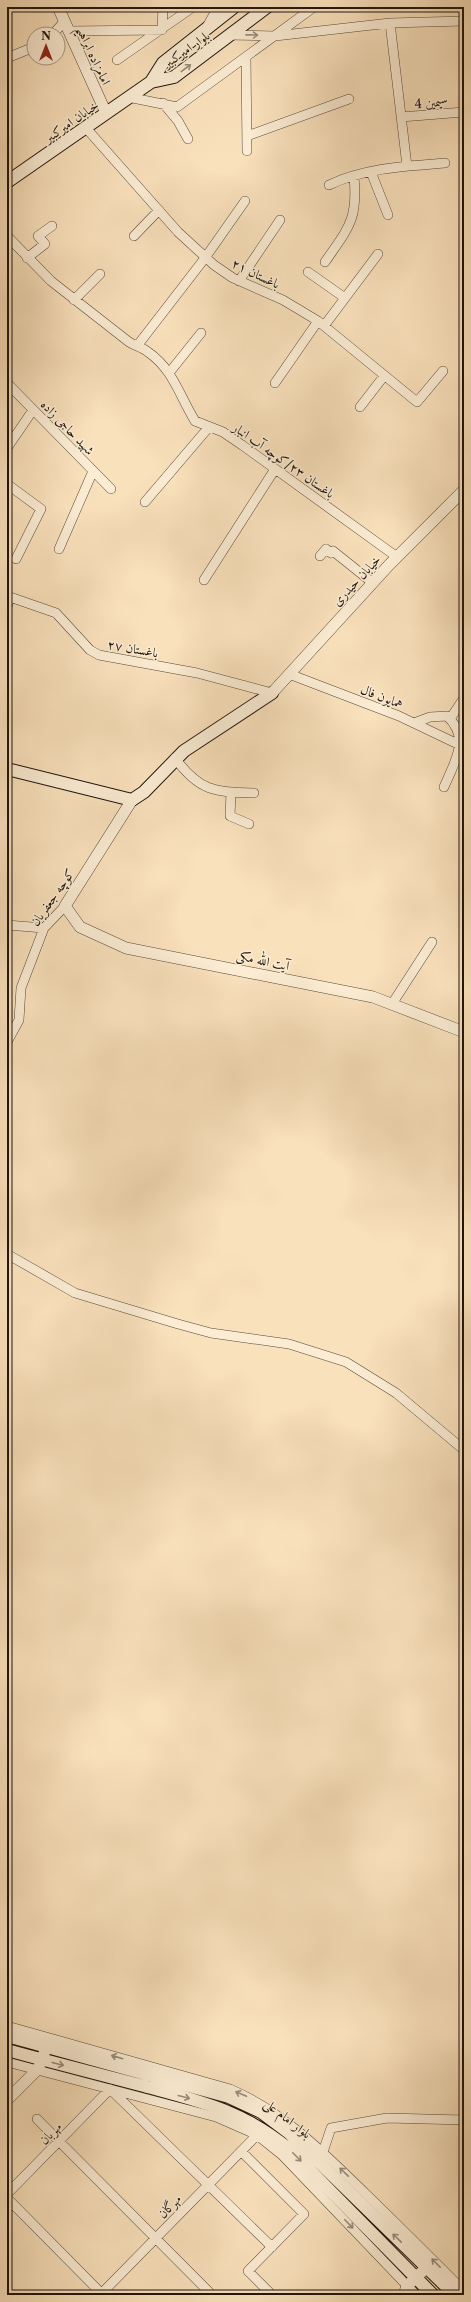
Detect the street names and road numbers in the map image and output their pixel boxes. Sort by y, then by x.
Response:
street label: امامزاده ابراهیم [68,23,115,90]
street label: بلوار امیرکبیر [158,27,213,73]
street label: سیمین 4 [414,93,448,111]
street label: خیابان امیرکبیر [39,96,102,148]
street label: باغستان ۲۱ [229,255,283,292]
street label: شهید حاجی زاده [37,396,98,459]
street label: باغستان ۲۳/کوچه آب انبار [228,418,338,502]
street label: خیابان حیدری [328,551,384,610]
street label: باغستان ۲۷ [106,636,160,661]
street label: همایون فال [358,681,406,712]
street label: کوچه جعفریان [26,865,78,929]
street label: آیت الله مکی [235,945,292,976]
street label: بلوار امام علی [259,2095,315,2144]
street label: مهربان [35,2118,65,2148]
street label: مهرگان [154,2191,185,2222]

